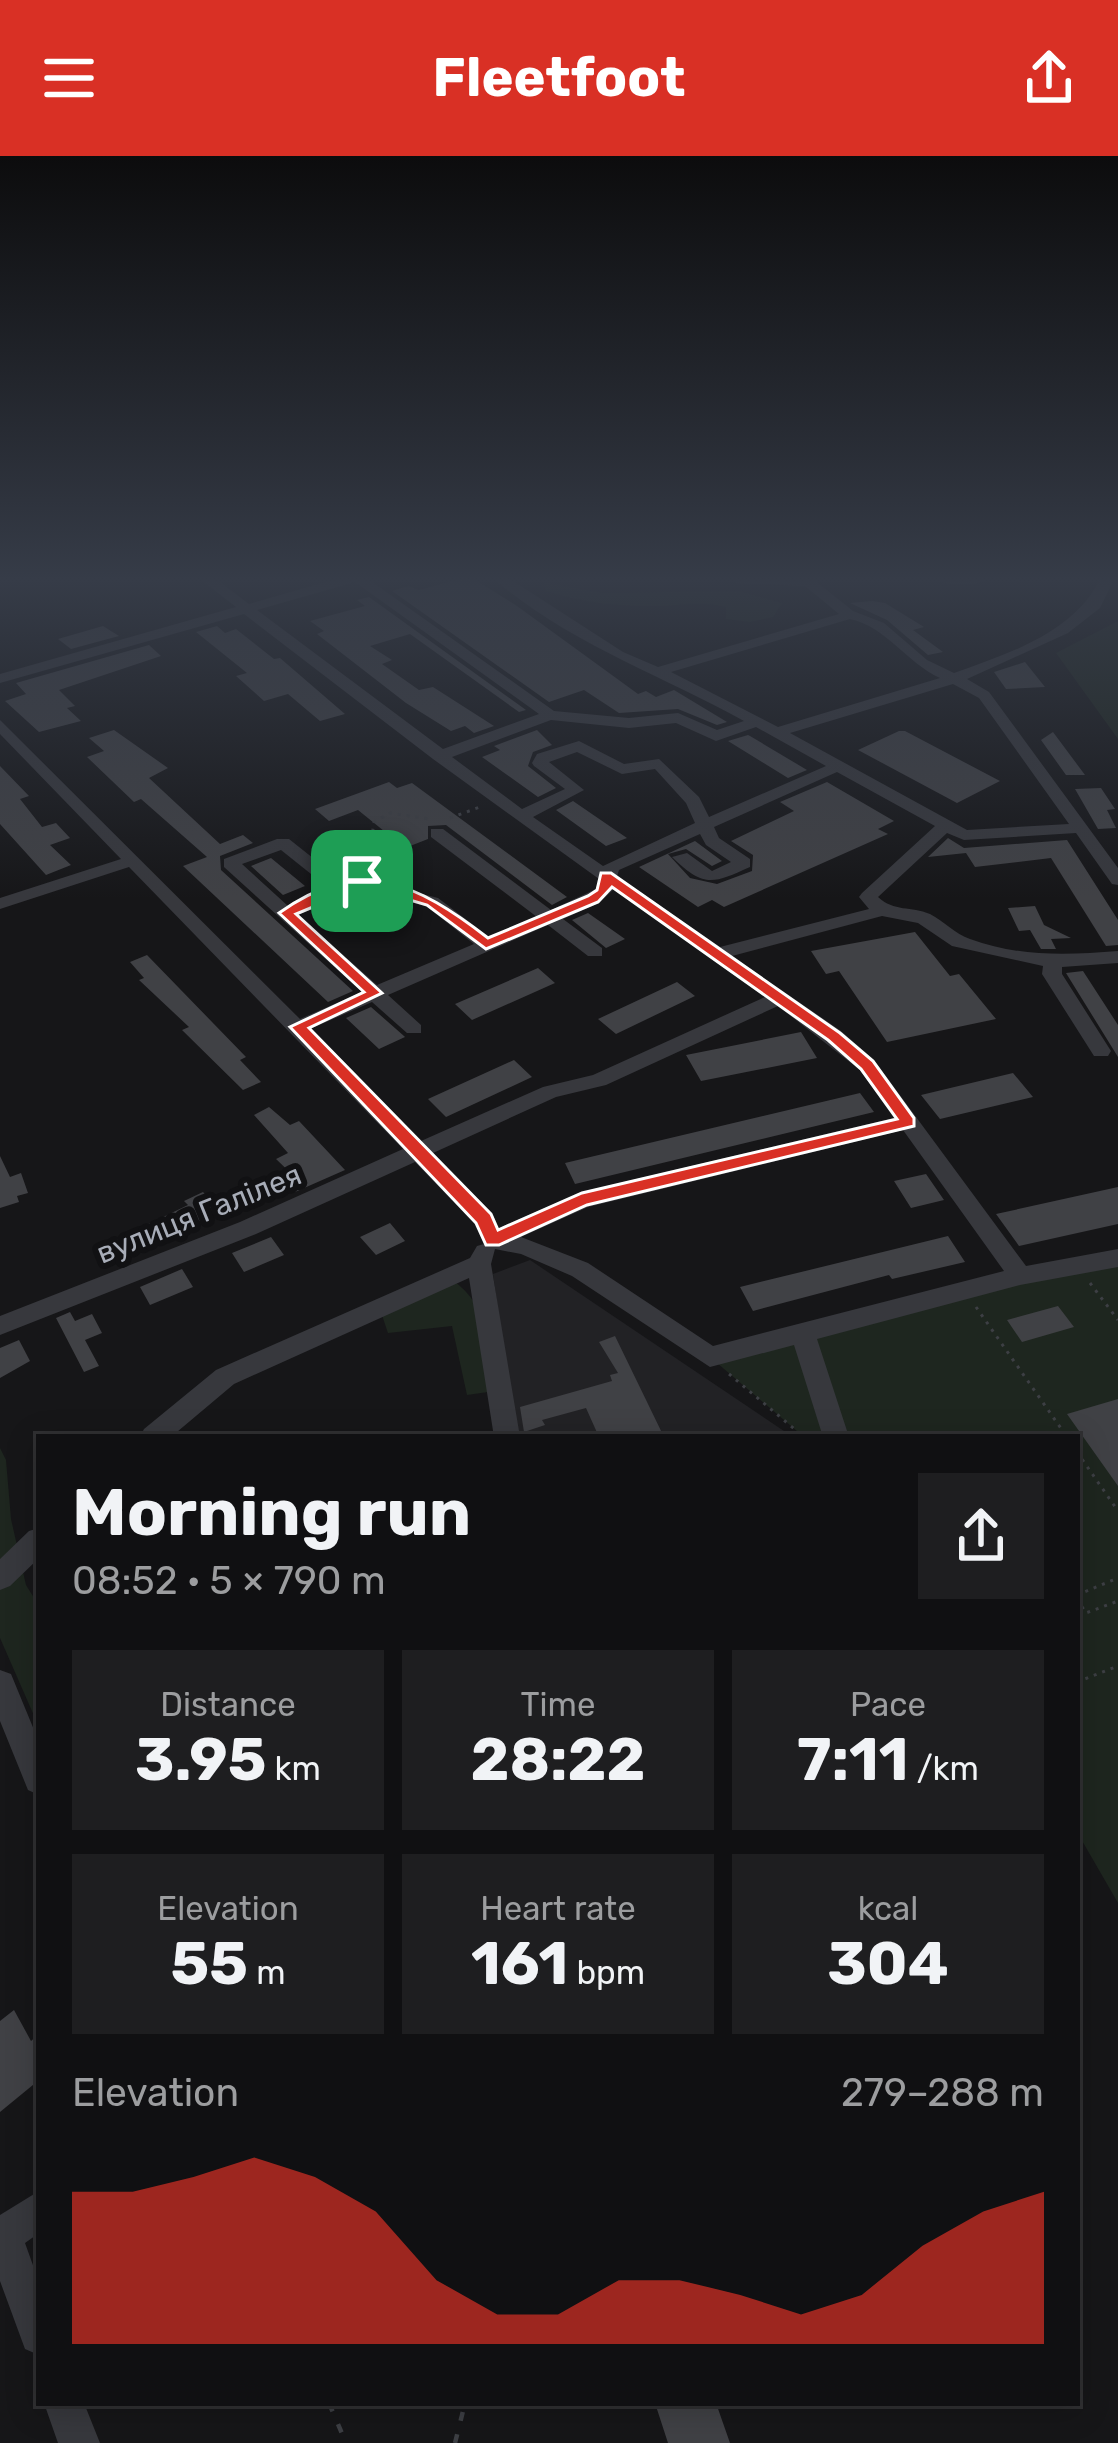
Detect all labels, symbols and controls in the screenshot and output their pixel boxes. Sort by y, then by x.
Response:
icon: menu [36,45,102,111]
icon: share [1016,45,1082,111]
text: Fleetfoot [433,46,685,110]
pin [311,830,413,932]
icon: arrive [329,848,395,914]
street label: вулиця Галілея [91,1157,307,1271]
text: Morning run [72,1473,471,1552]
button: share [918,1473,1044,1599]
text: 08:52 · 5 × 790 m [72,1558,386,1604]
text: Distance [160,1685,296,1724]
text: Time [521,1685,595,1724]
text: Pace [850,1685,926,1724]
text: 3.95 [135,1724,266,1795]
text: 28:22 [470,1724,646,1795]
text: 7:11 [797,1724,909,1795]
text: km [266,1749,321,1788]
text: /km [909,1749,979,1788]
text: Elevation [157,1889,299,1928]
text: Heart rate [480,1889,636,1928]
text: kcal [858,1889,918,1928]
text: 55 [171,1928,248,1999]
text: 161 [471,1928,568,1999]
text: 304 [827,1928,949,1999]
text: m [248,1953,285,1992]
text: bpm [568,1953,645,1992]
text: Elevation [72,2070,239,2116]
text: 279–288 m [841,2070,1044,2116]

